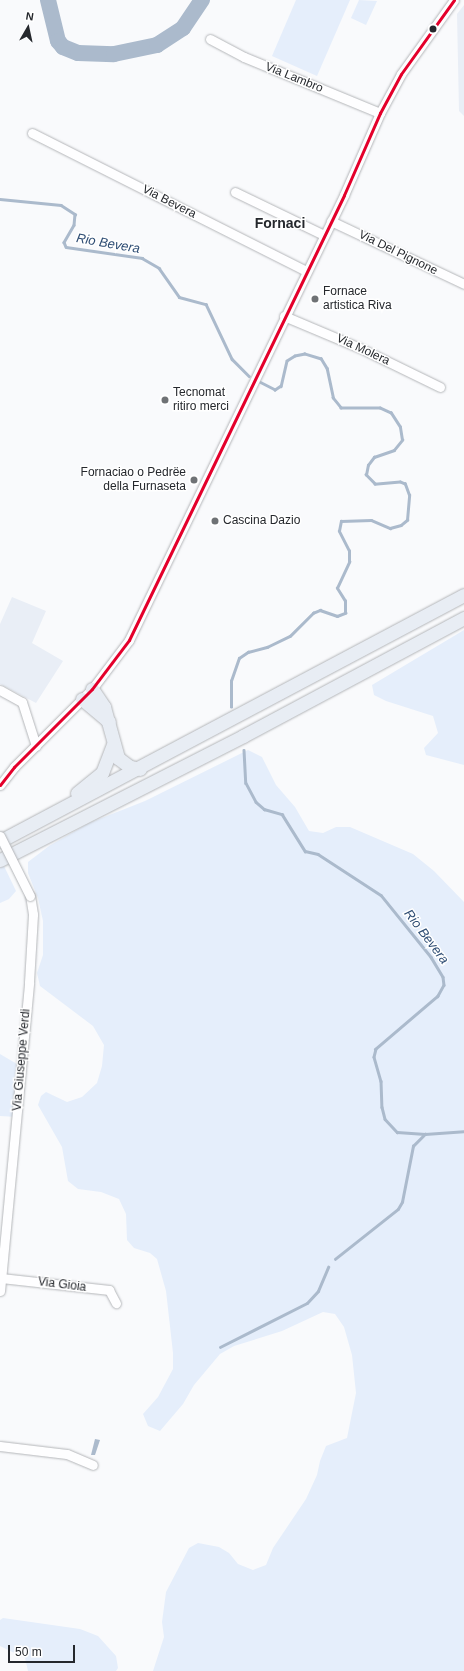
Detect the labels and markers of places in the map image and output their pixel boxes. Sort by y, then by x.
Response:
unlabelled marker [428,24,438,34]
place label: Fornace artistica Riva [323,285,392,313]
marker: Fornace artistica Riva [310,294,320,304]
place label: Tecnomat ritiro merci [173,386,229,414]
marker: Tecnomat ritiro merci [160,395,170,405]
place label: Fornaciao o Pedrëe della Furnaseta [81,466,186,494]
marker: Fornaciao o Pedrëe della Furnaseta [189,475,199,485]
place label: Cascina Dazio [223,514,300,528]
marker: Cascina Dazio [210,516,220,526]

